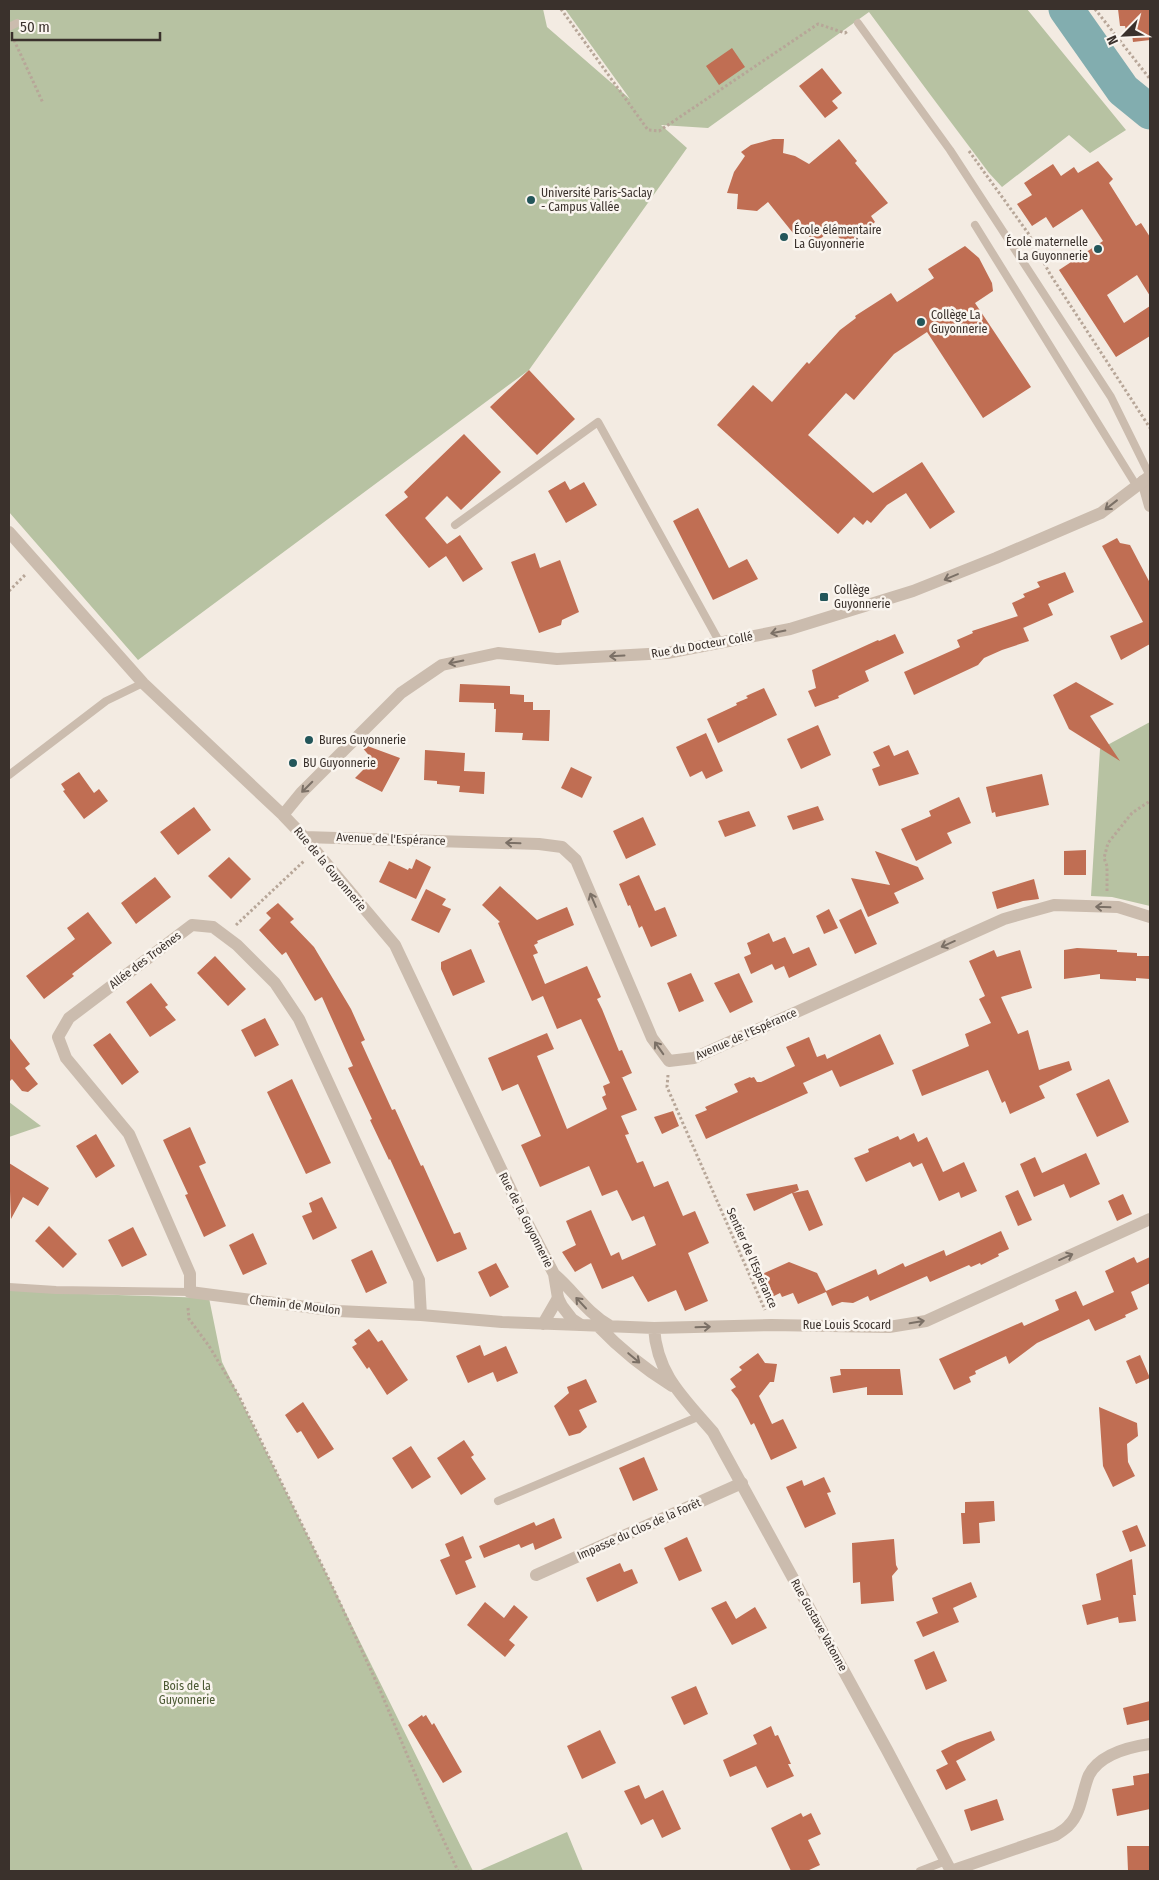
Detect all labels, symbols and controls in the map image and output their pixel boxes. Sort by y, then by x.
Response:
scale bar [12,10,160,42]
north arrow [1099,10,1149,60]
text: 50 m [20,18,50,36]
text: N [1103,33,1122,47]
place label: Université Paris-Saclay - Campus Vallée [541,186,653,214]
marker: Université Paris-Saclay - Campus Vallée [525,194,537,206]
place label: École élémentaire La Guyonnerie [794,222,882,251]
marker: École élémentaire La Guyonnerie [778,231,790,243]
place label: École maternelle La Guyonnerie [1006,234,1088,263]
marker: École maternelle La Guyonnerie [1092,243,1104,255]
place label: Collège La Guyonnerie [931,308,988,336]
marker: Collège La Guyonnerie [915,316,927,328]
one-way arrow [1105,499,1118,510]
one-way arrow [944,572,959,582]
place label: Collège Guyonnerie [834,583,891,611]
marker: Collège Guyonnerie [818,591,830,603]
one-way arrow [770,627,786,637]
street label: Rue du Docteur Collé [650,629,754,661]
one-way arrow [610,651,626,660]
one-way arrow [449,657,465,667]
place label: Bures Guyonnerie [319,733,406,747]
marker: Bures Guyonnerie [303,734,315,746]
place label: BU Guyonnerie [303,756,376,770]
marker: BU Guyonnerie [287,757,299,769]
one-way arrow [301,781,313,793]
street label: Rue de la Guyonnerie [291,824,369,914]
street label: Avenue de l'Espérance [336,830,446,848]
one-way arrow [506,838,522,848]
one-way arrow [587,893,597,908]
one-way arrow [1095,902,1111,911]
street label: Allée des Troènes [106,928,184,992]
one-way arrow [941,940,956,950]
street label: Avenue de l'Espérance [693,1005,799,1063]
one-way arrow [654,1042,665,1055]
street label: Rue de la Guyonnerie [496,1170,556,1270]
street label: Sentier de l'Espérance [724,1206,780,1310]
one-way arrow [1058,1252,1073,1262]
street label: Chemin de Moulon [249,1292,341,1318]
one-way arrow [575,1296,587,1309]
one-way arrow [909,1317,925,1327]
street label: Rue Louis Scocard [803,1318,891,1332]
one-way arrow [694,1322,710,1332]
one-way arrow [627,1353,640,1364]
street label: Impasse du Clos de la Forêt [575,1495,703,1563]
street label: Rue Gustave Vatonne [788,1576,850,1674]
park label: Bois de la Guyonnerie [159,1679,215,1707]

